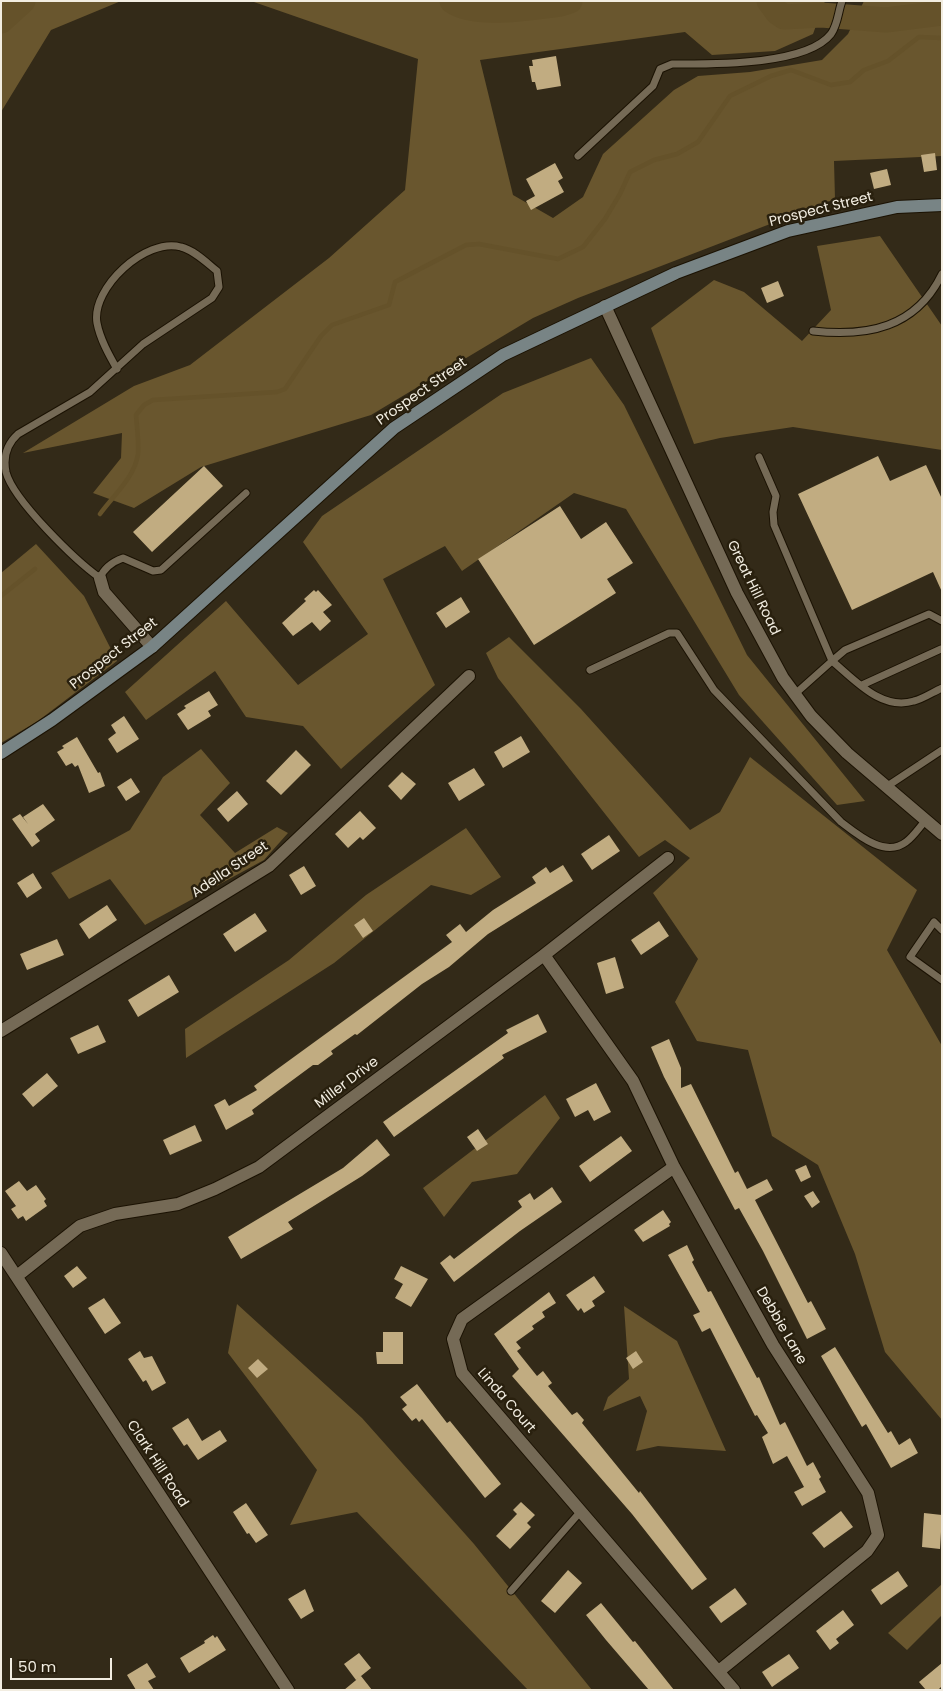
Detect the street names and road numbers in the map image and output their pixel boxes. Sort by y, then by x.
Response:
street label: Prospect Street [768,189,874,231]
street label: Prospect Street [374,355,470,429]
street label: Great Hill Road [723,538,783,638]
street label: Prospect Street [67,615,161,693]
street label: Adella Street [189,838,271,902]
street label: Miller Drive [312,1054,382,1112]
street label: Debbie Lane [752,1284,810,1368]
street label: Linda Court [473,1365,539,1437]
street label: Clark Hill Road [123,1417,191,1511]

